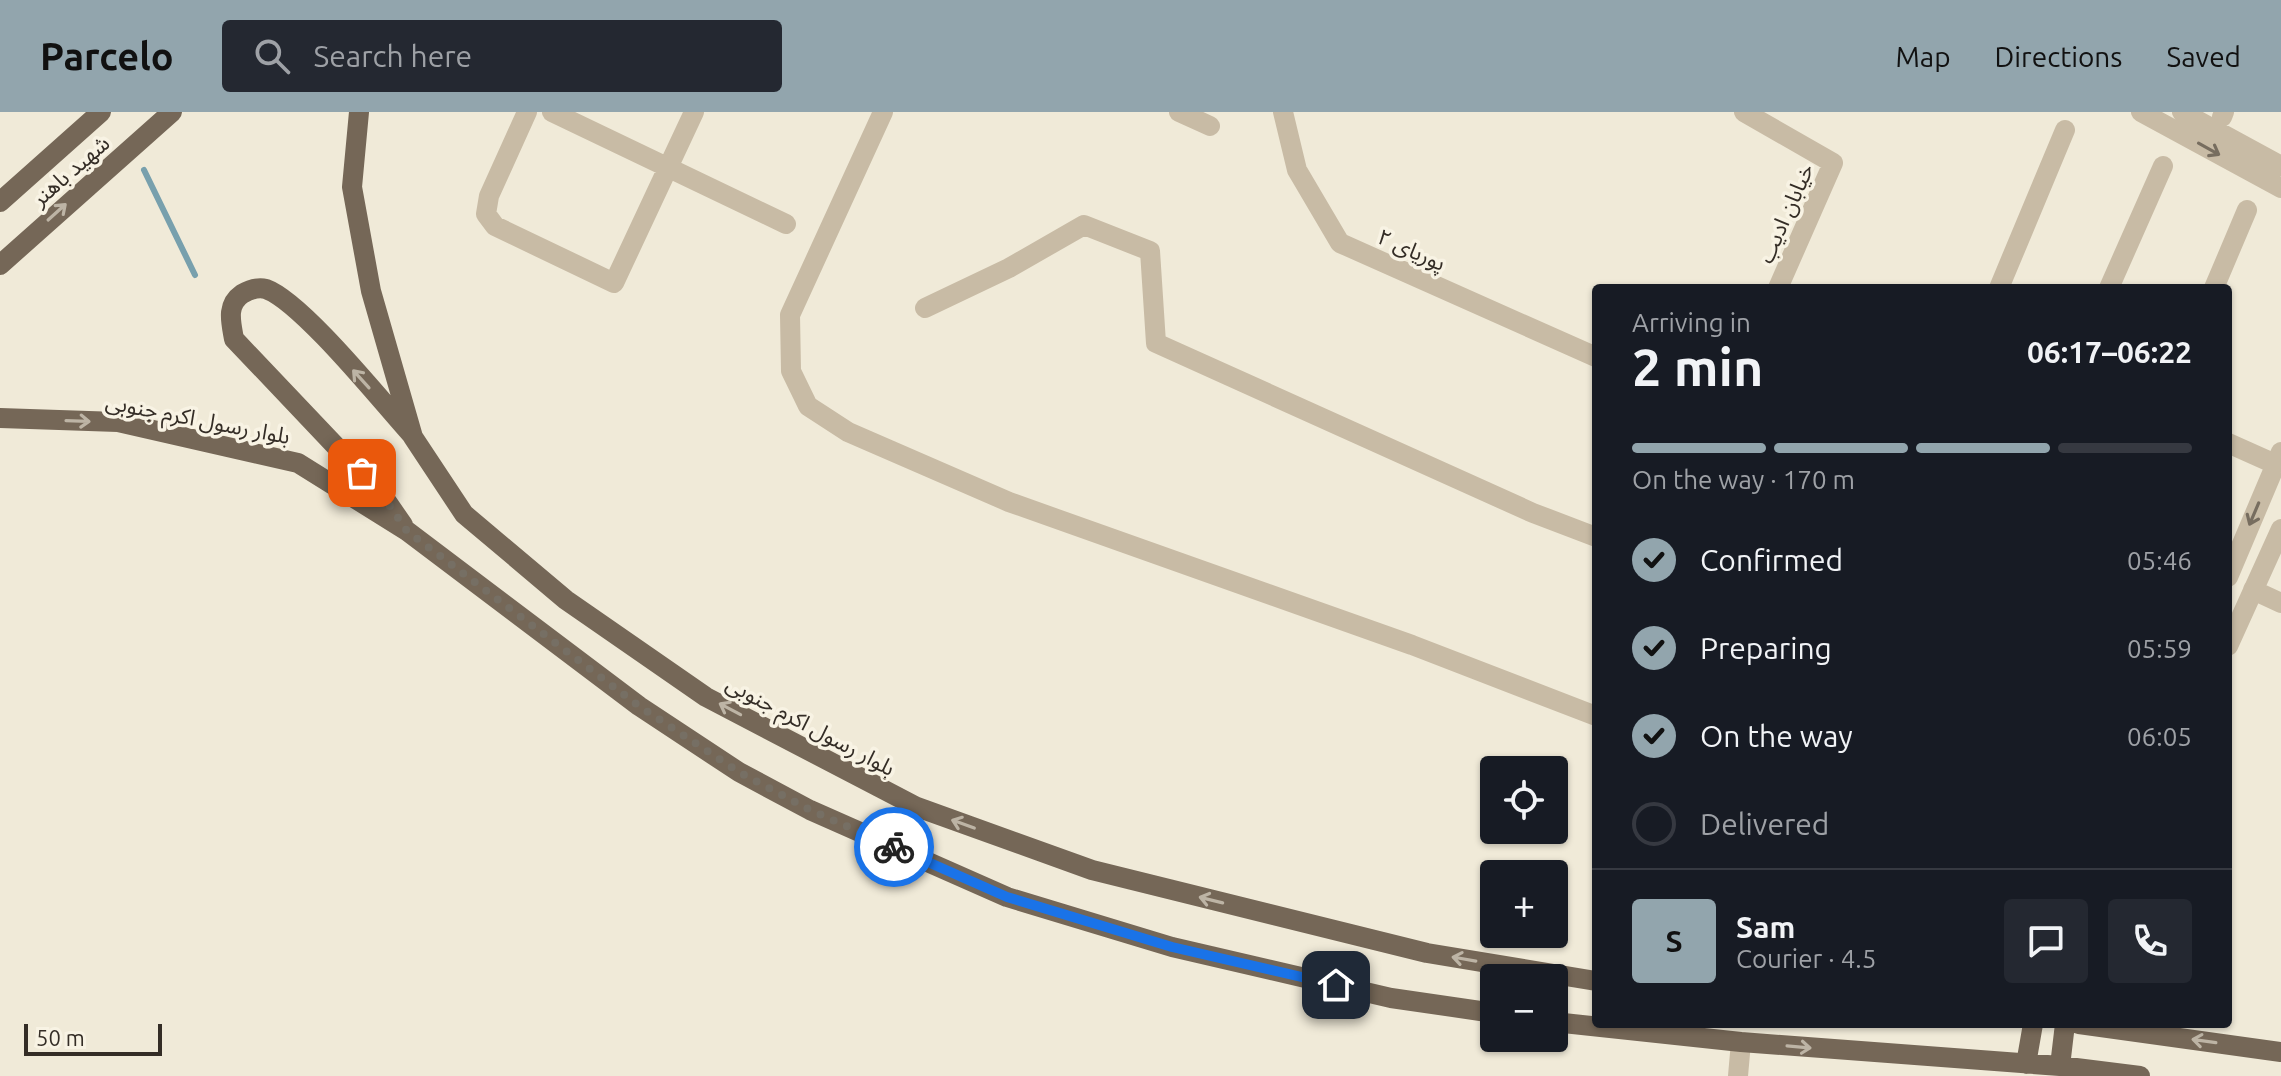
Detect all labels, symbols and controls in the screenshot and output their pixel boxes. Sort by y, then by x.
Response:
search box [222,20,782,92]
icon: search [250,34,294,78]
text: Parcelo [40,35,174,77]
text: Search here [314,39,472,73]
text: Map [1895,41,1951,72]
text: Directions [1995,41,2122,72]
text: Saved [2166,41,2241,72]
street label: شهید باهنر [25,130,115,212]
one-way arrow [2197,142,2220,158]
street label: خیابان ادیب [1752,159,1819,267]
one-way arrow [47,204,67,222]
street label: پوریای ۲ [1373,223,1450,278]
text: Arriving in [1632,308,1751,337]
text: 06:17–06:22 [2027,335,2192,369]
text: 2 min [1632,338,1763,396]
one-way arrow [352,370,370,390]
street label: بلوار رسول اکرم جنوبی [103,388,292,453]
one-way arrow [64,413,91,428]
pin [328,439,396,507]
icon: bag [340,451,384,495]
text: On the way · 170 m [1632,465,1855,494]
one-way arrow [2246,501,2261,526]
icon: check [1632,538,1676,582]
text: Confirmed [1700,543,1843,577]
text: 05:46 [2127,546,2192,575]
icon: check [1632,626,1676,670]
text: Preparing [1700,631,1832,665]
text: 05:59 [2127,634,2192,663]
street label: بلوار رسول اکرم جنوبی [720,670,900,784]
one-way arrow [718,701,742,716]
icon: check [1632,714,1676,758]
text: On the way [1700,719,1853,753]
text: 06:05 [2127,722,2192,751]
map controls [1480,756,1568,1052]
button: locate [1480,756,1568,844]
courier [854,807,934,887]
text: Delivered [1700,807,1829,841]
one-way arrow [950,815,975,830]
icon: bike [872,825,916,869]
button: + [1480,860,1568,948]
one-way arrow [1198,892,1224,907]
button: chat [2004,899,2088,983]
button: phone [2108,899,2192,983]
text: Sam [1736,910,1795,944]
text: S [1665,924,1683,958]
text: Courier · 4.5 [1736,944,1876,973]
one-way arrow [1452,950,1477,965]
pin [1302,951,1370,1019]
icon: home [1314,963,1358,1007]
button: − [1480,964,1568,1052]
scale bar [24,1020,162,1056]
text: 50 m [36,1025,85,1050]
one-way arrow [2192,1033,2217,1048]
one-way arrow [1785,1040,1812,1055]

